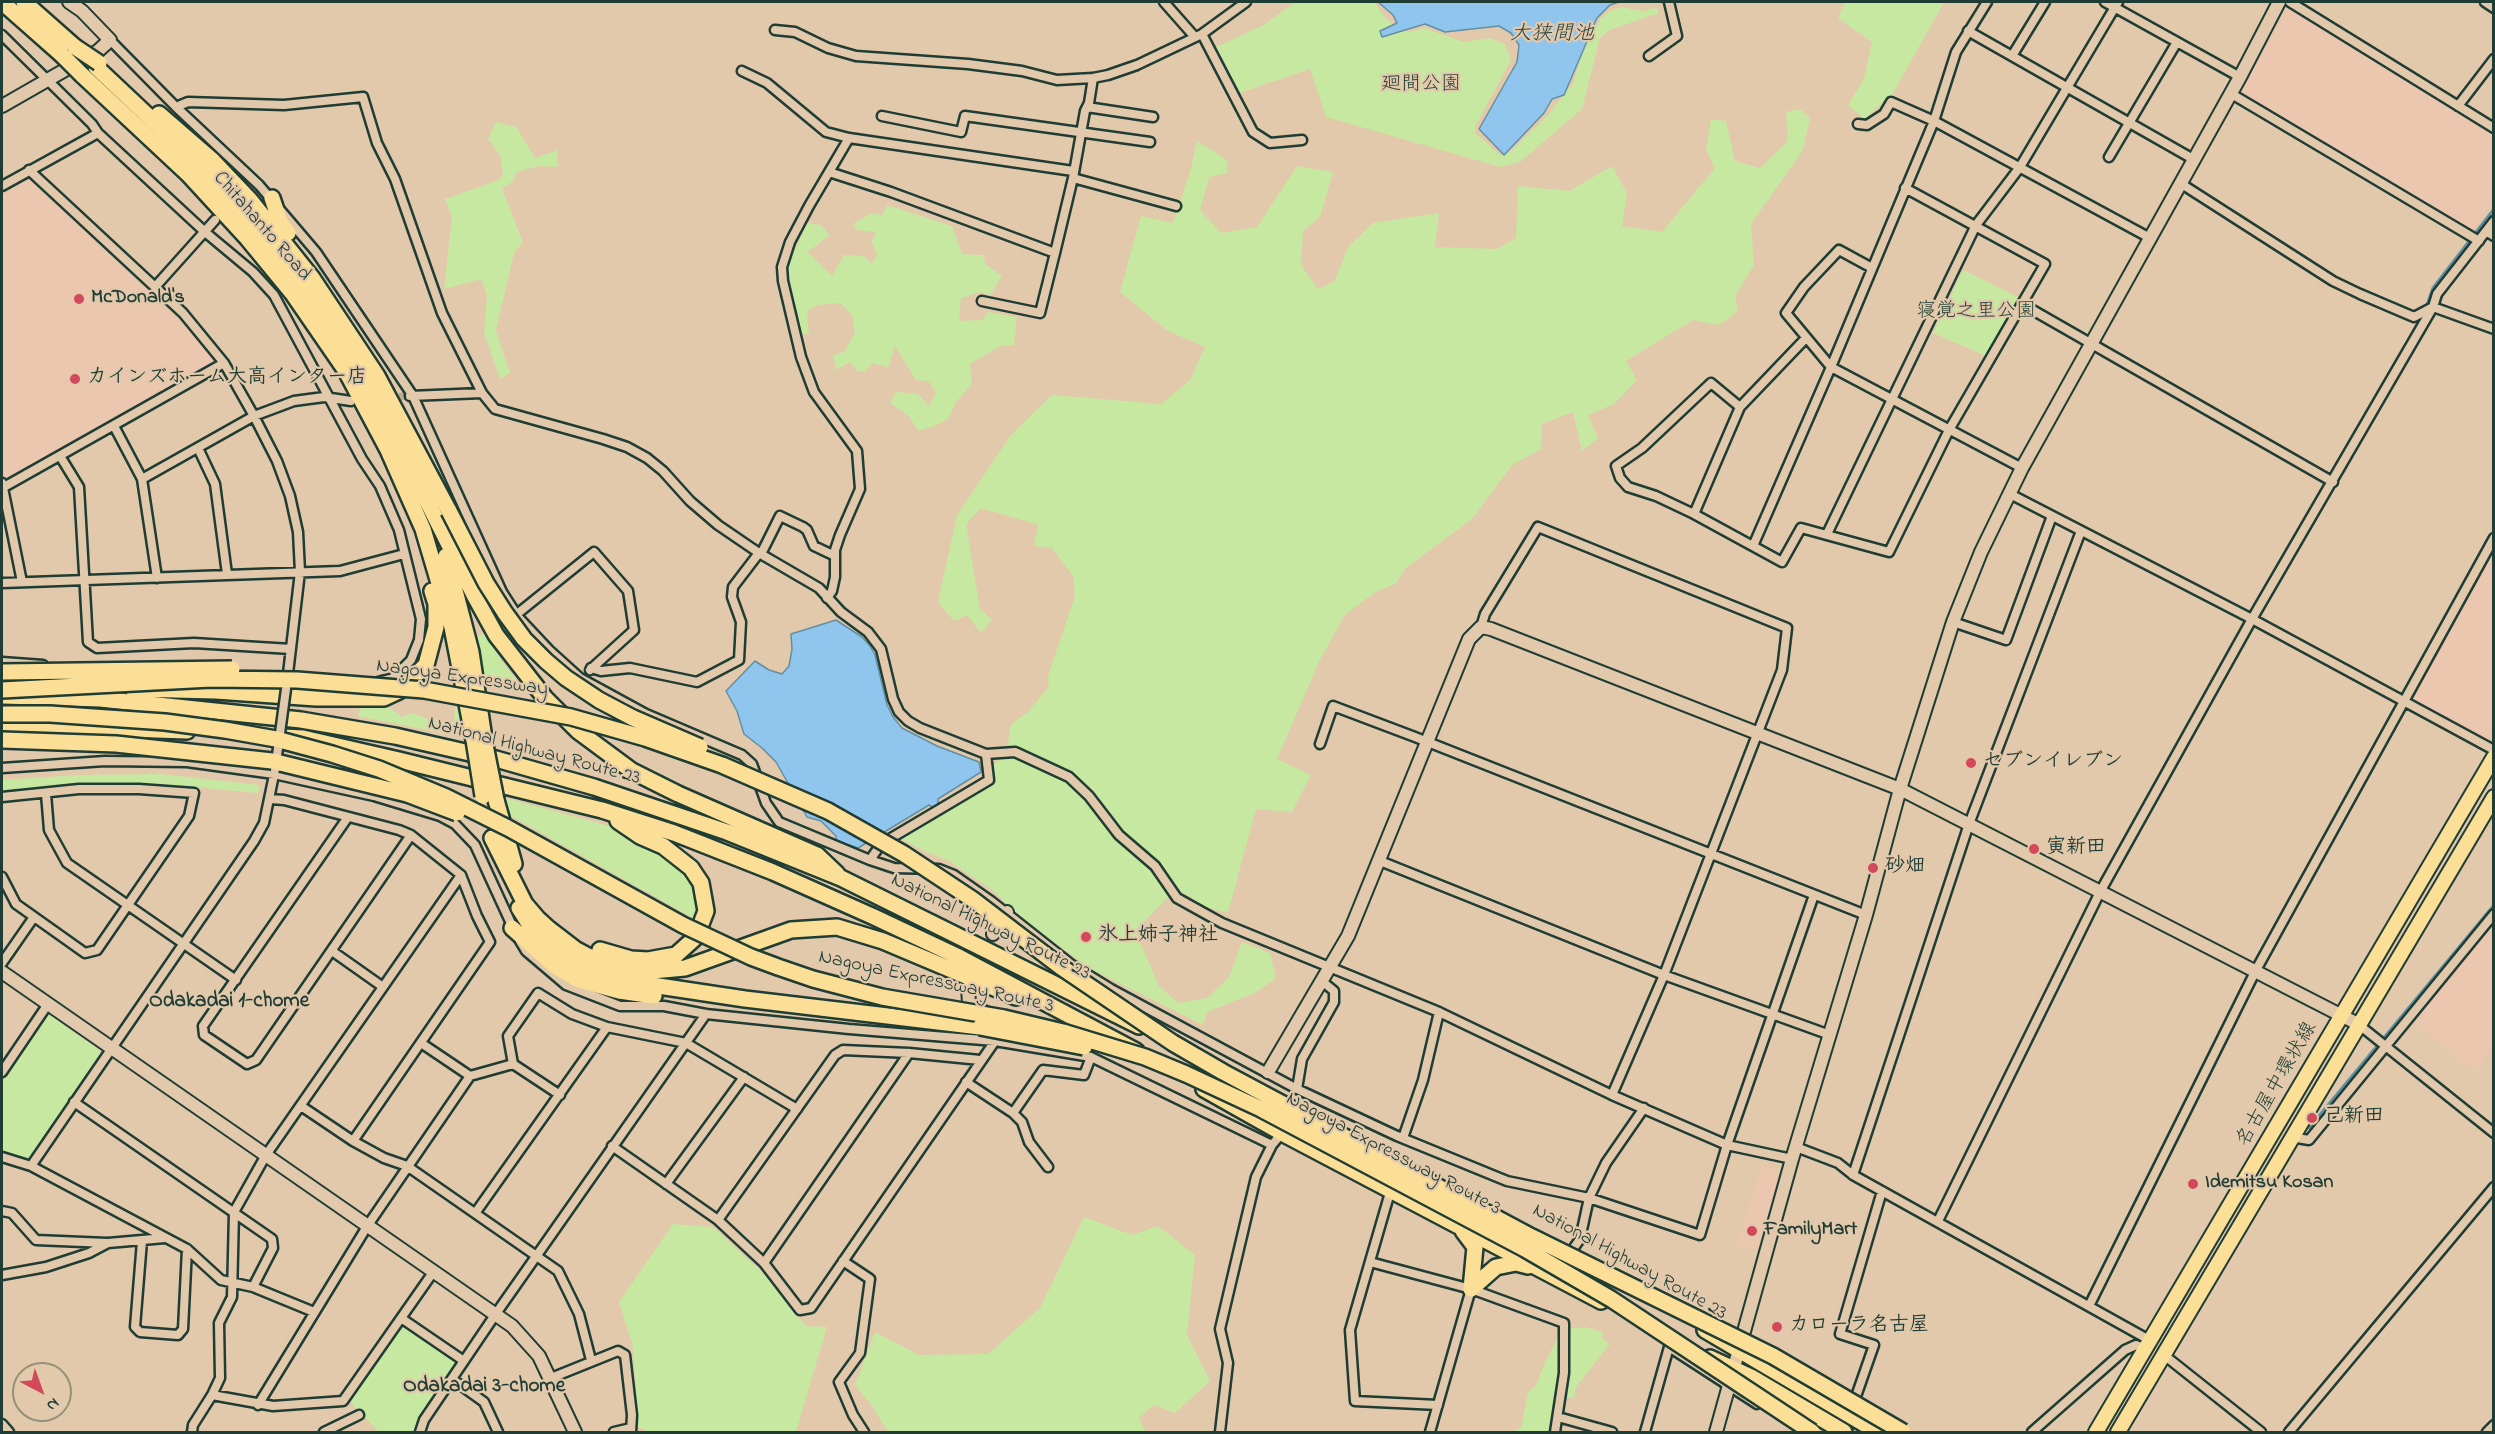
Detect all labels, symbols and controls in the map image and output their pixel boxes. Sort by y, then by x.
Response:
water label: 大狭間池 [1510,23,1594,49]
park label: 廻間公園 [1381,74,1461,98]
street label: Chitahanto Road [207,167,315,287]
place label: McDonald's [91,287,185,311]
marker: McDonald's [72,292,86,306]
park label: 寝覚之里公園 [1916,301,2036,325]
place label: カインズホーム大高インター店 [87,367,367,391]
marker: カインズホーム大高インター店 [68,372,82,386]
street label: Nagoya Expressway [375,655,549,703]
street label: National Highway Route 23 [425,712,643,792]
place label: セブンイレブン [1983,751,2123,775]
marker: セブンイレブン [1964,756,1978,770]
place label: 寅新田 [2046,837,2106,861]
marker: 寅新田 [2027,842,2041,856]
place label: 砂畑 [1885,856,1925,880]
marker: 砂畑 [1866,861,1880,875]
street label: National Highway Route 23 [886,869,1094,987]
place label: 氷上姉子神社 [1098,925,1218,949]
marker: 氷上姉子神社 [1079,930,1093,944]
street label: Nagoya Expressway Route 3 [816,946,1056,1020]
district label: Odakadai 1-chome [149,990,309,1016]
street label: 名古屋中環状線 [2233,1018,2323,1152]
street label: Nagoya Expressway Route 3 [1281,1088,1505,1222]
place label: 己新田 [2324,1106,2384,1130]
marker: 己新田 [2305,1111,2319,1125]
place label: Idemitsu Kosan [2205,1172,2333,1196]
marker: Idemitsu Kosan [2186,1177,2200,1191]
street label: National Highway Route 23 [1528,1199,1730,1327]
place label: FamilyMart [1764,1219,1857,1243]
marker: FamilyMart [1745,1224,1759,1238]
place label: カローラ名古屋 [1789,1315,1929,1339]
marker: カローラ名古屋 [1770,1320,1784,1334]
north arrow [12,1362,72,1422]
district label: Odakadai 3-chome [403,1375,565,1401]
text: N [41,1391,64,1417]

